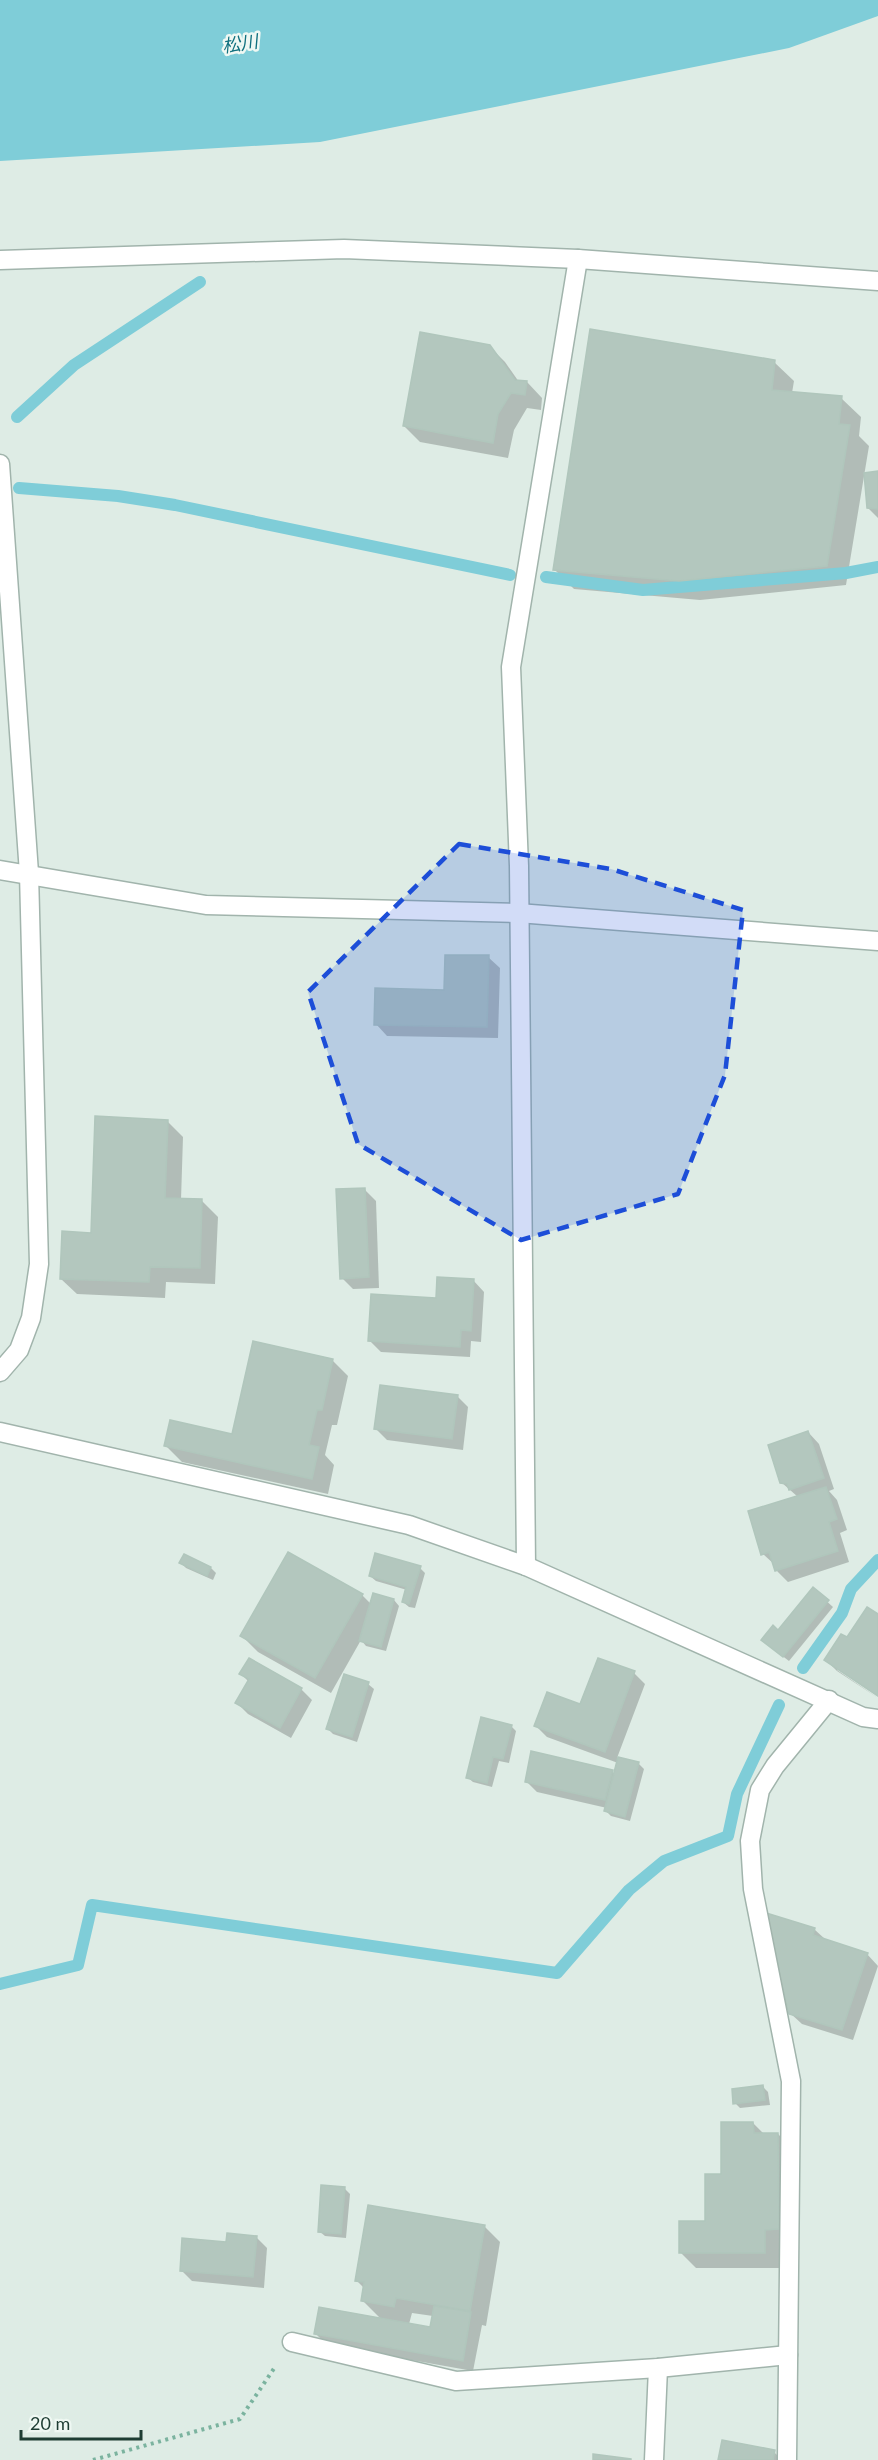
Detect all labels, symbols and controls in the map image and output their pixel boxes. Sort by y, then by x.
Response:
water label: 松川 [220,29,261,57]
scale bar [21,2403,141,2441]
text: 20 m [30,2412,70,2434]

